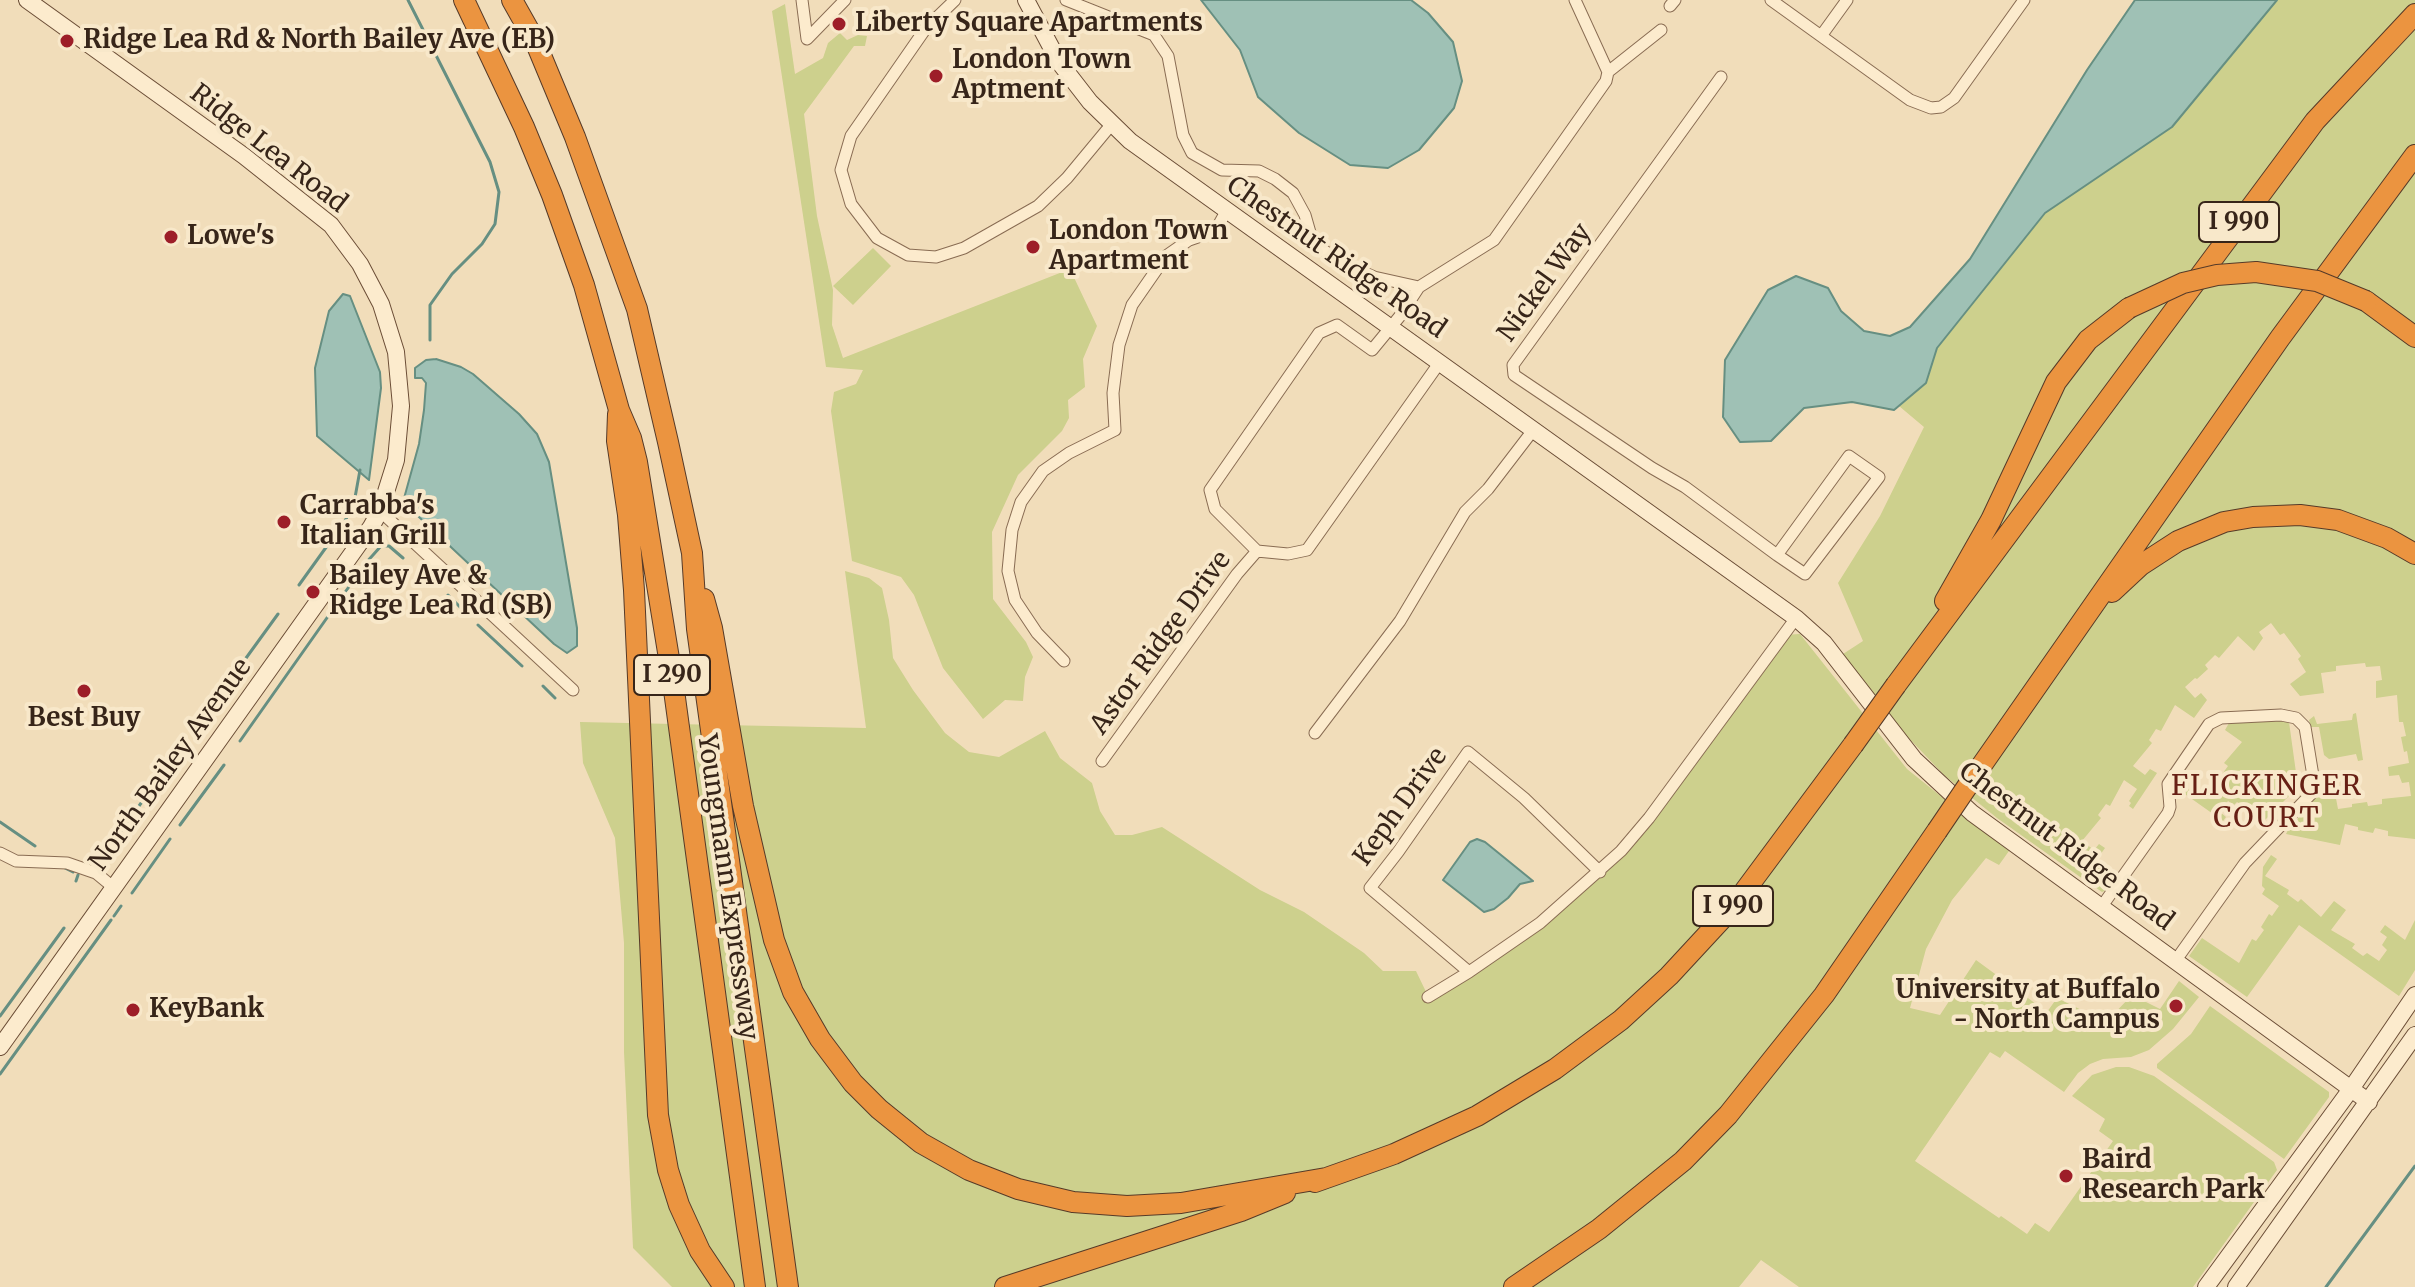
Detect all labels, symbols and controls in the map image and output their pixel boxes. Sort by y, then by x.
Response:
place label: Liberty Square Apartments [855,8,1203,40]
marker: Liberty Square Apartments [830,15,848,33]
place label: Ridge Lea Rd & North Bailey Ave (EB) [83,25,555,57]
marker: Ridge Lea Rd & North Bailey Ave (EB) [58,32,76,50]
place label: London Town Aptment [952,45,1131,106]
marker: London Town Aptment [927,67,945,85]
street label: Ridge Lea Road [183,78,353,220]
street label: Chestnut Ridge Road [1220,171,1452,345]
road number: I 990 [2199,202,2279,242]
place label: London Town Apartment [1049,216,1228,278]
street label: Nickel Way [1492,218,1598,348]
place label: Lowe's [187,221,275,253]
marker: Lowe's [162,228,180,246]
marker: London Town Apartment [1024,238,1042,256]
place label: Carrabba's Italian Grill [300,491,447,552]
marker: Carrabba's Italian Grill [275,513,293,531]
street label: Astor Ridge Drive [1084,545,1238,741]
place label: Bailey Ave & Ridge Lea Rd (SB) [329,561,552,622]
marker: Bailey Ave & Ridge Lea Rd (SB) [304,583,322,601]
street label: North Bailey Avenue [84,653,258,877]
road number: I 290 [634,655,710,695]
marker: Best Buy [75,682,93,700]
place label: Best Buy [28,703,140,735]
street label: Youngmann Expressway [690,732,764,1042]
street label: Keph Drive [1348,742,1454,872]
street label: Chestnut Ridge Road [1953,756,2179,938]
district label: FLICKINGER COURT [2171,770,2363,836]
road number: I 990 [1693,886,1773,926]
place label: University at Buffalo - North Campus [1896,975,2160,1036]
place label: KeyBank [149,994,264,1026]
marker: University at Buffalo - North Campus [2167,997,2185,1015]
marker: KeyBank [124,1001,142,1019]
place label: Baird Research Park [2082,1145,2265,1206]
marker: Baird Research Park [2057,1167,2075,1185]

